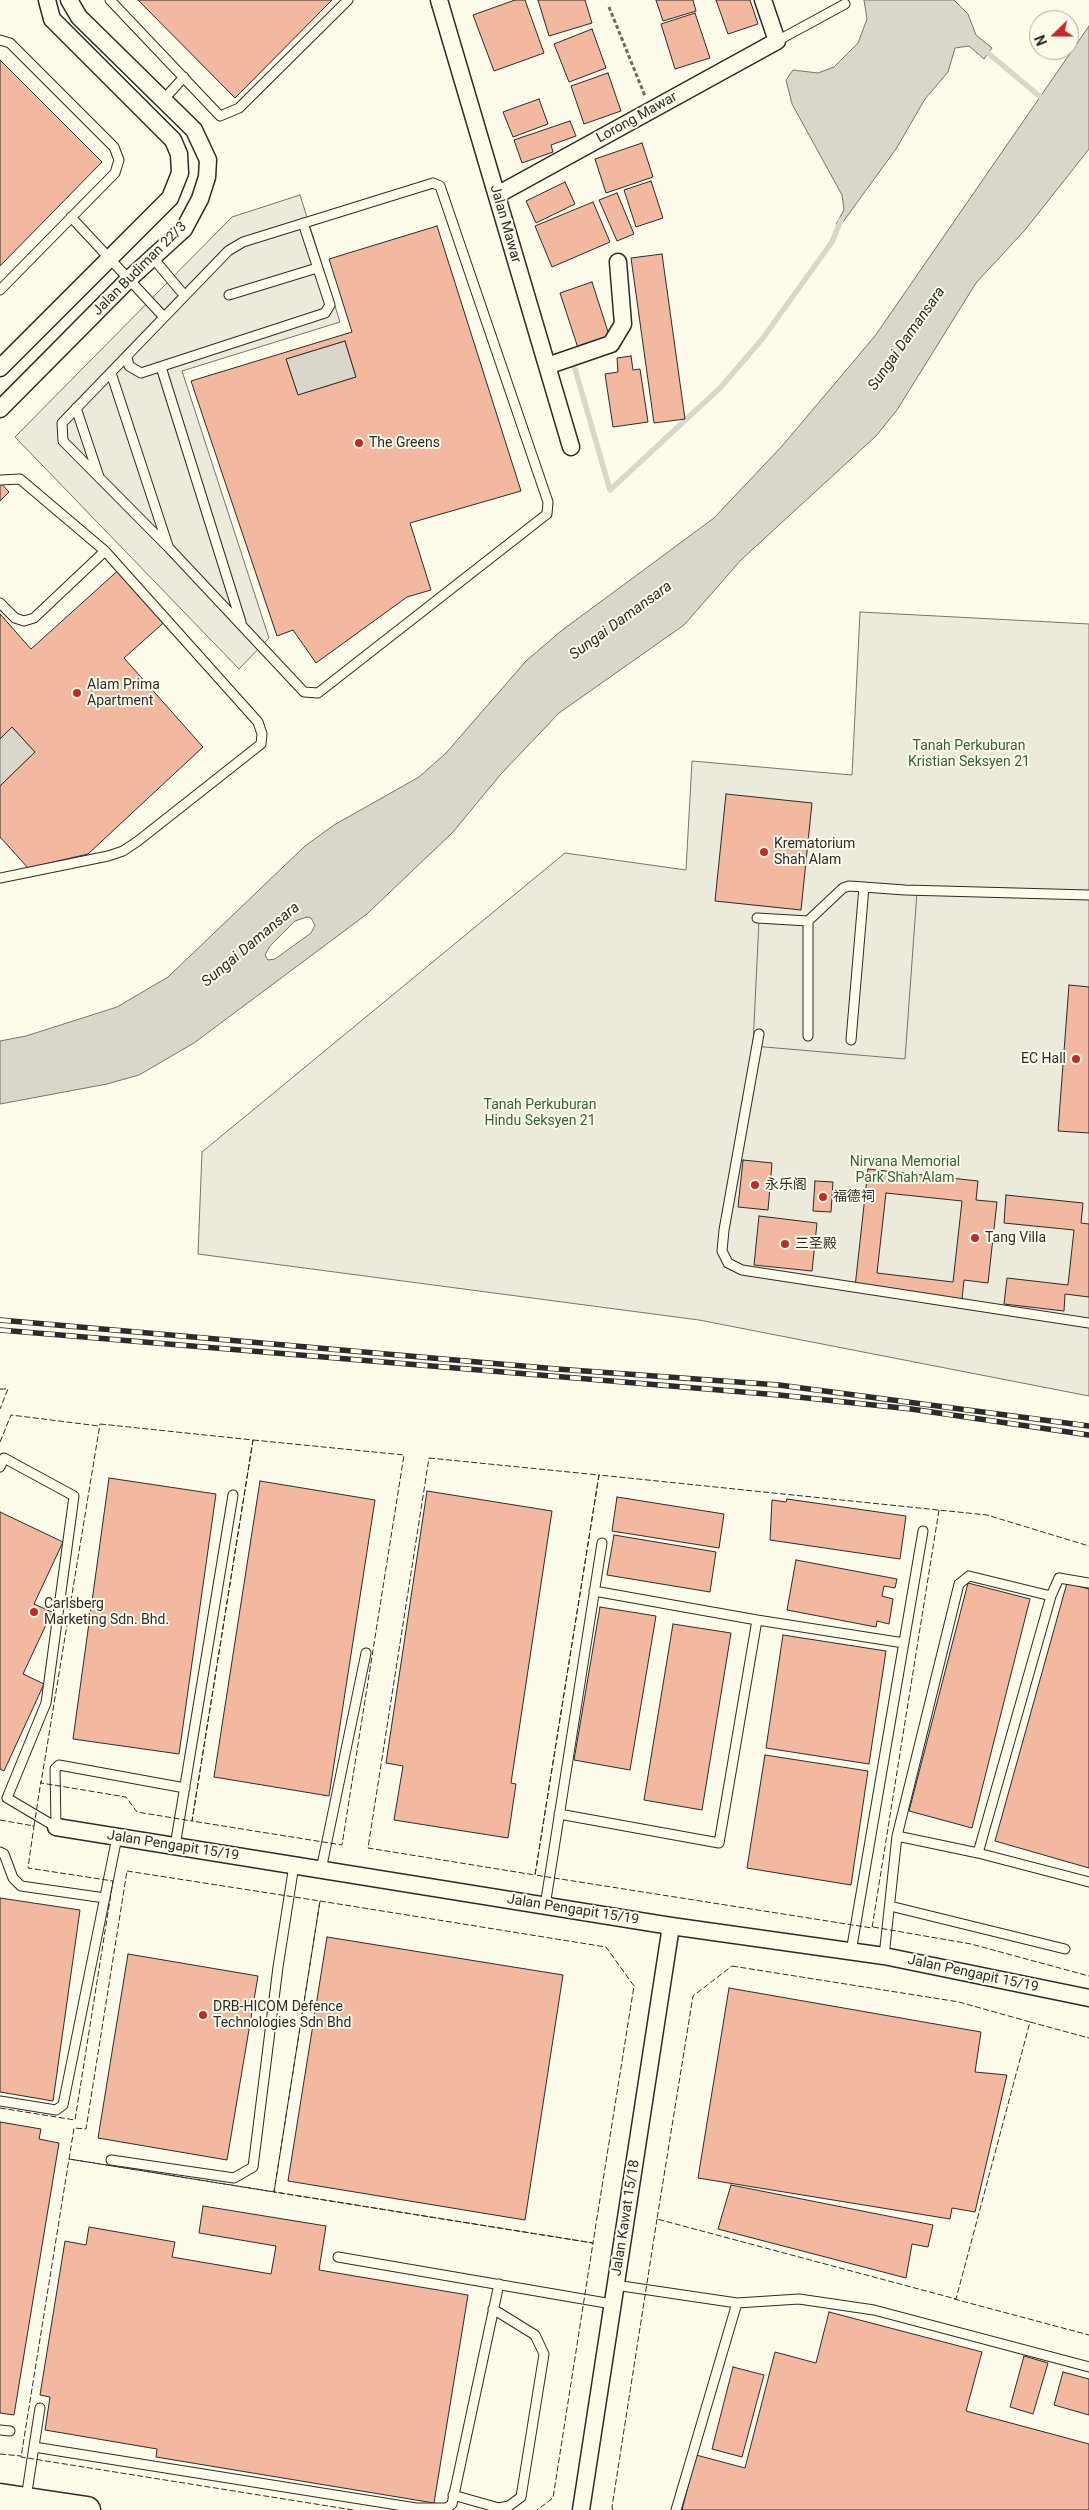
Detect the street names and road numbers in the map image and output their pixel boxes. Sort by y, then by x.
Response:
street label: Lorong Mawar [594,89,680,147]
street label: Jalan Mawar [486,183,524,265]
street label: Jalan Budiman 22/3 [90,219,190,319]
street label: Jalan Pengapit 15/19 [106,1827,240,1865]
street label: Jalan Pengapit 15/19 [506,1891,640,1929]
street label: Jalan Pengapit 15/19 [906,1952,1040,1996]
street label: Jalan Kawat 15/18 [609,2159,643,2277]

